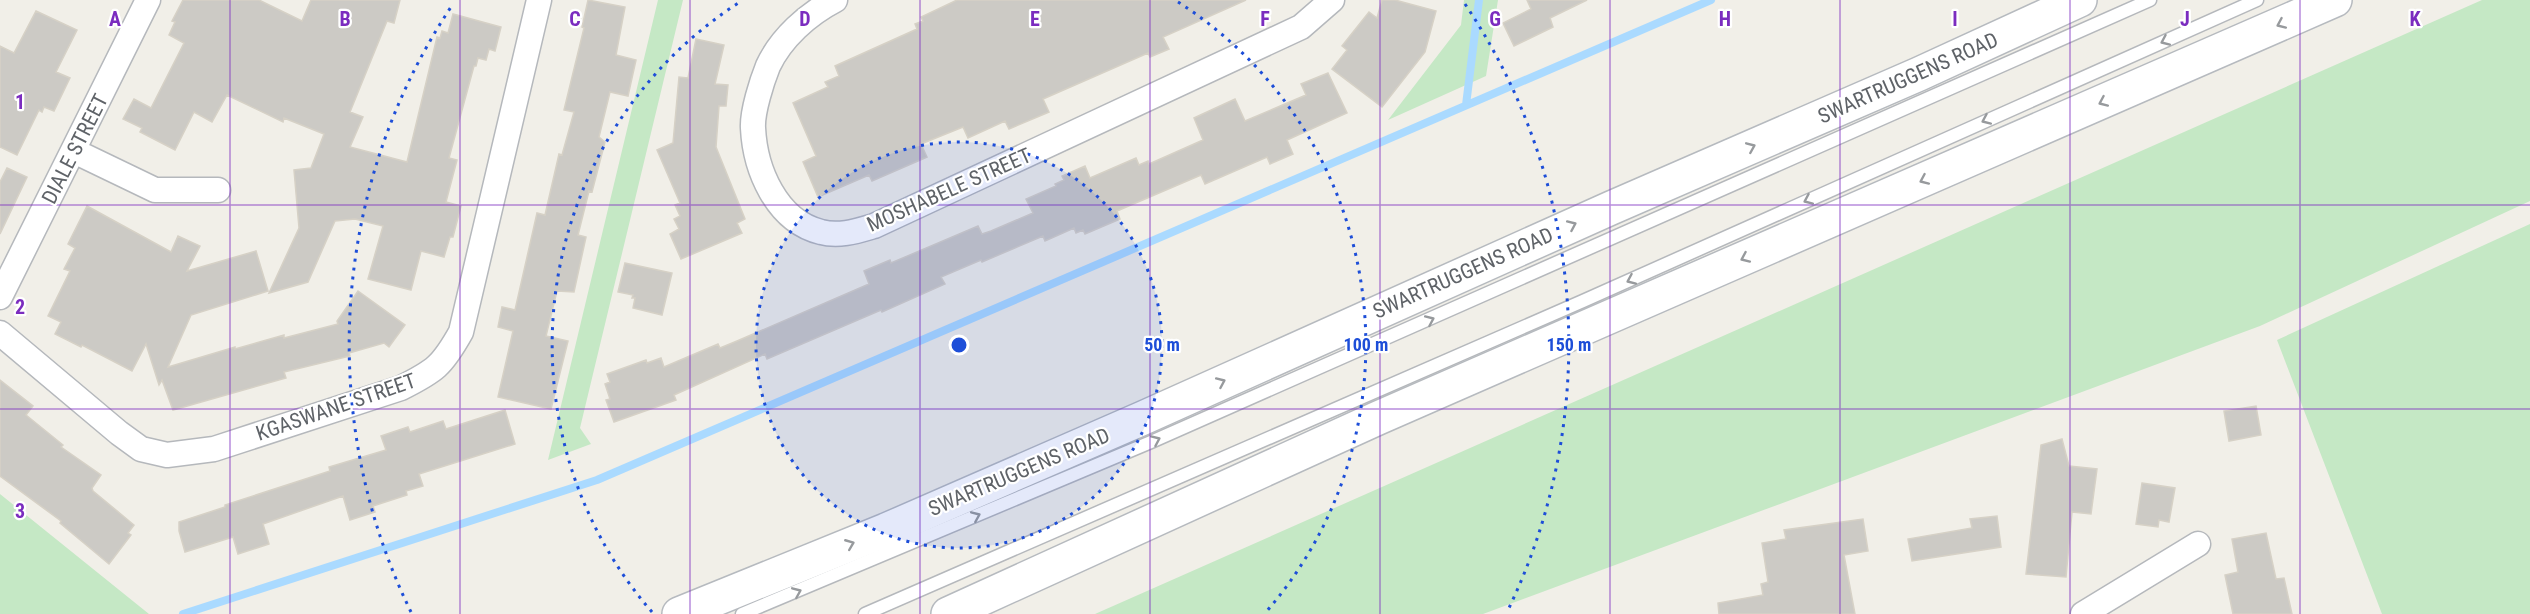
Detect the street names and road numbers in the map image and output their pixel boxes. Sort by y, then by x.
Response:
street label: SWARTRUGGENS ROAD [1814,28,2002,128]
street label: DIALE STREET [37,90,113,208]
street label: MOSHABELE STREET [863,143,1035,237]
street label: SWARTRUGGENS ROAD [1369,223,1557,323]
street label: KGASWANE STREET [253,368,419,446]
street label: SWARTRUGGENS ROAD [925,423,1113,521]

